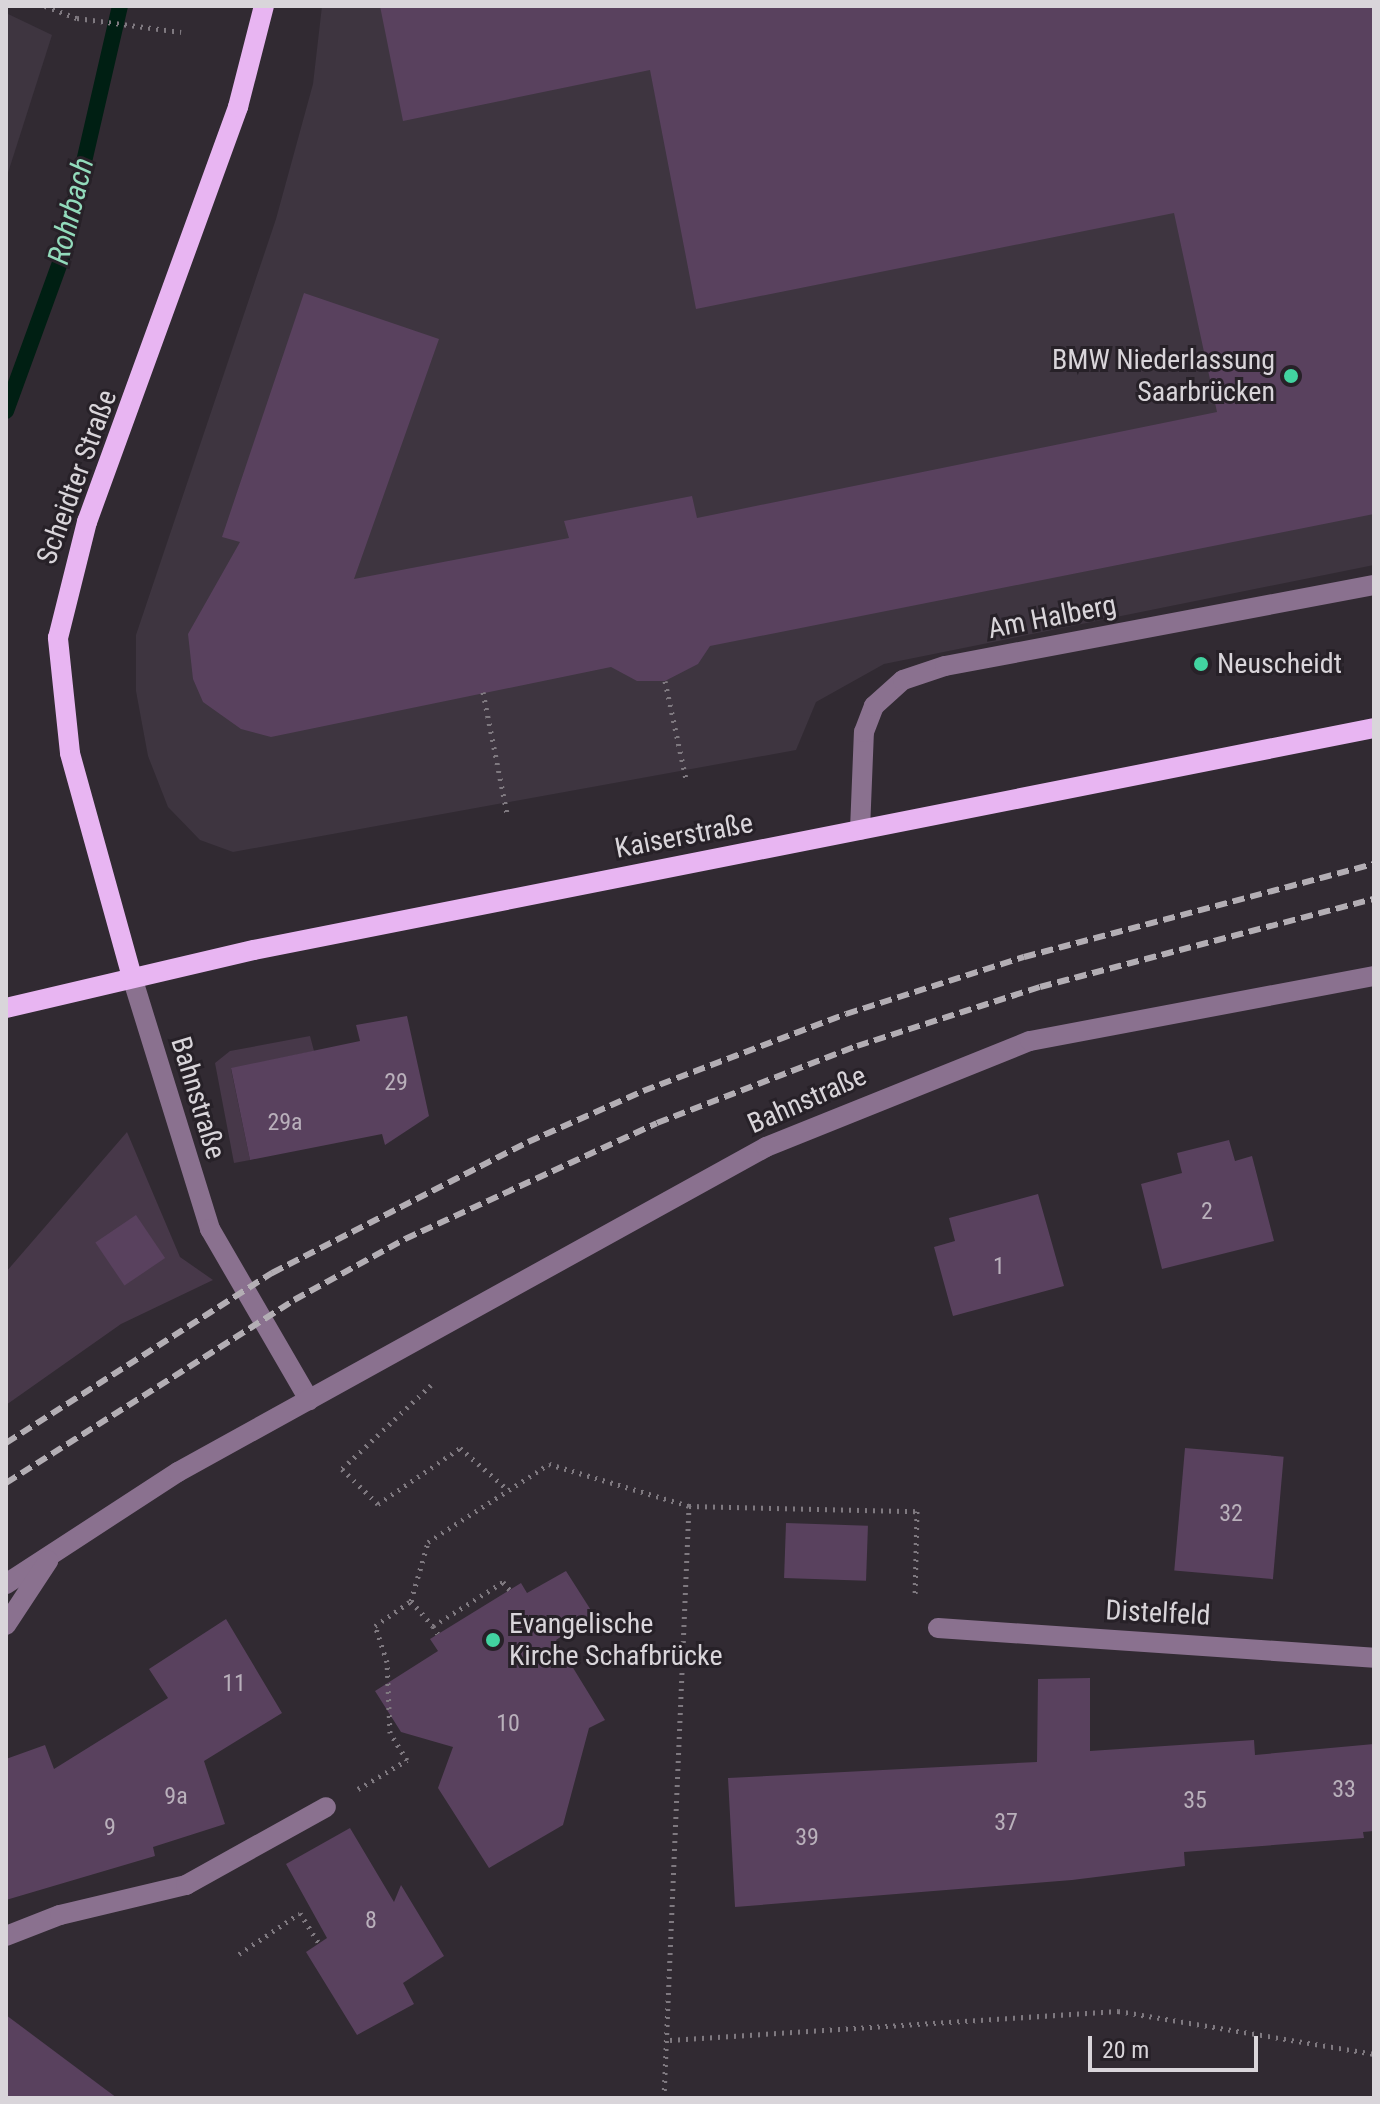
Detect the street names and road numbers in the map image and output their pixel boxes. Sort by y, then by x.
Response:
street label: Scheidter Straße [30,385,124,569]
street label: Am Halberg [985,588,1119,646]
street label: Kaiserstraße [612,806,756,866]
street label: Bahnstraße [164,1033,232,1163]
street label: Bahnstraße [743,1059,871,1141]
street label: Distelfeld [1105,1593,1211,1633]

